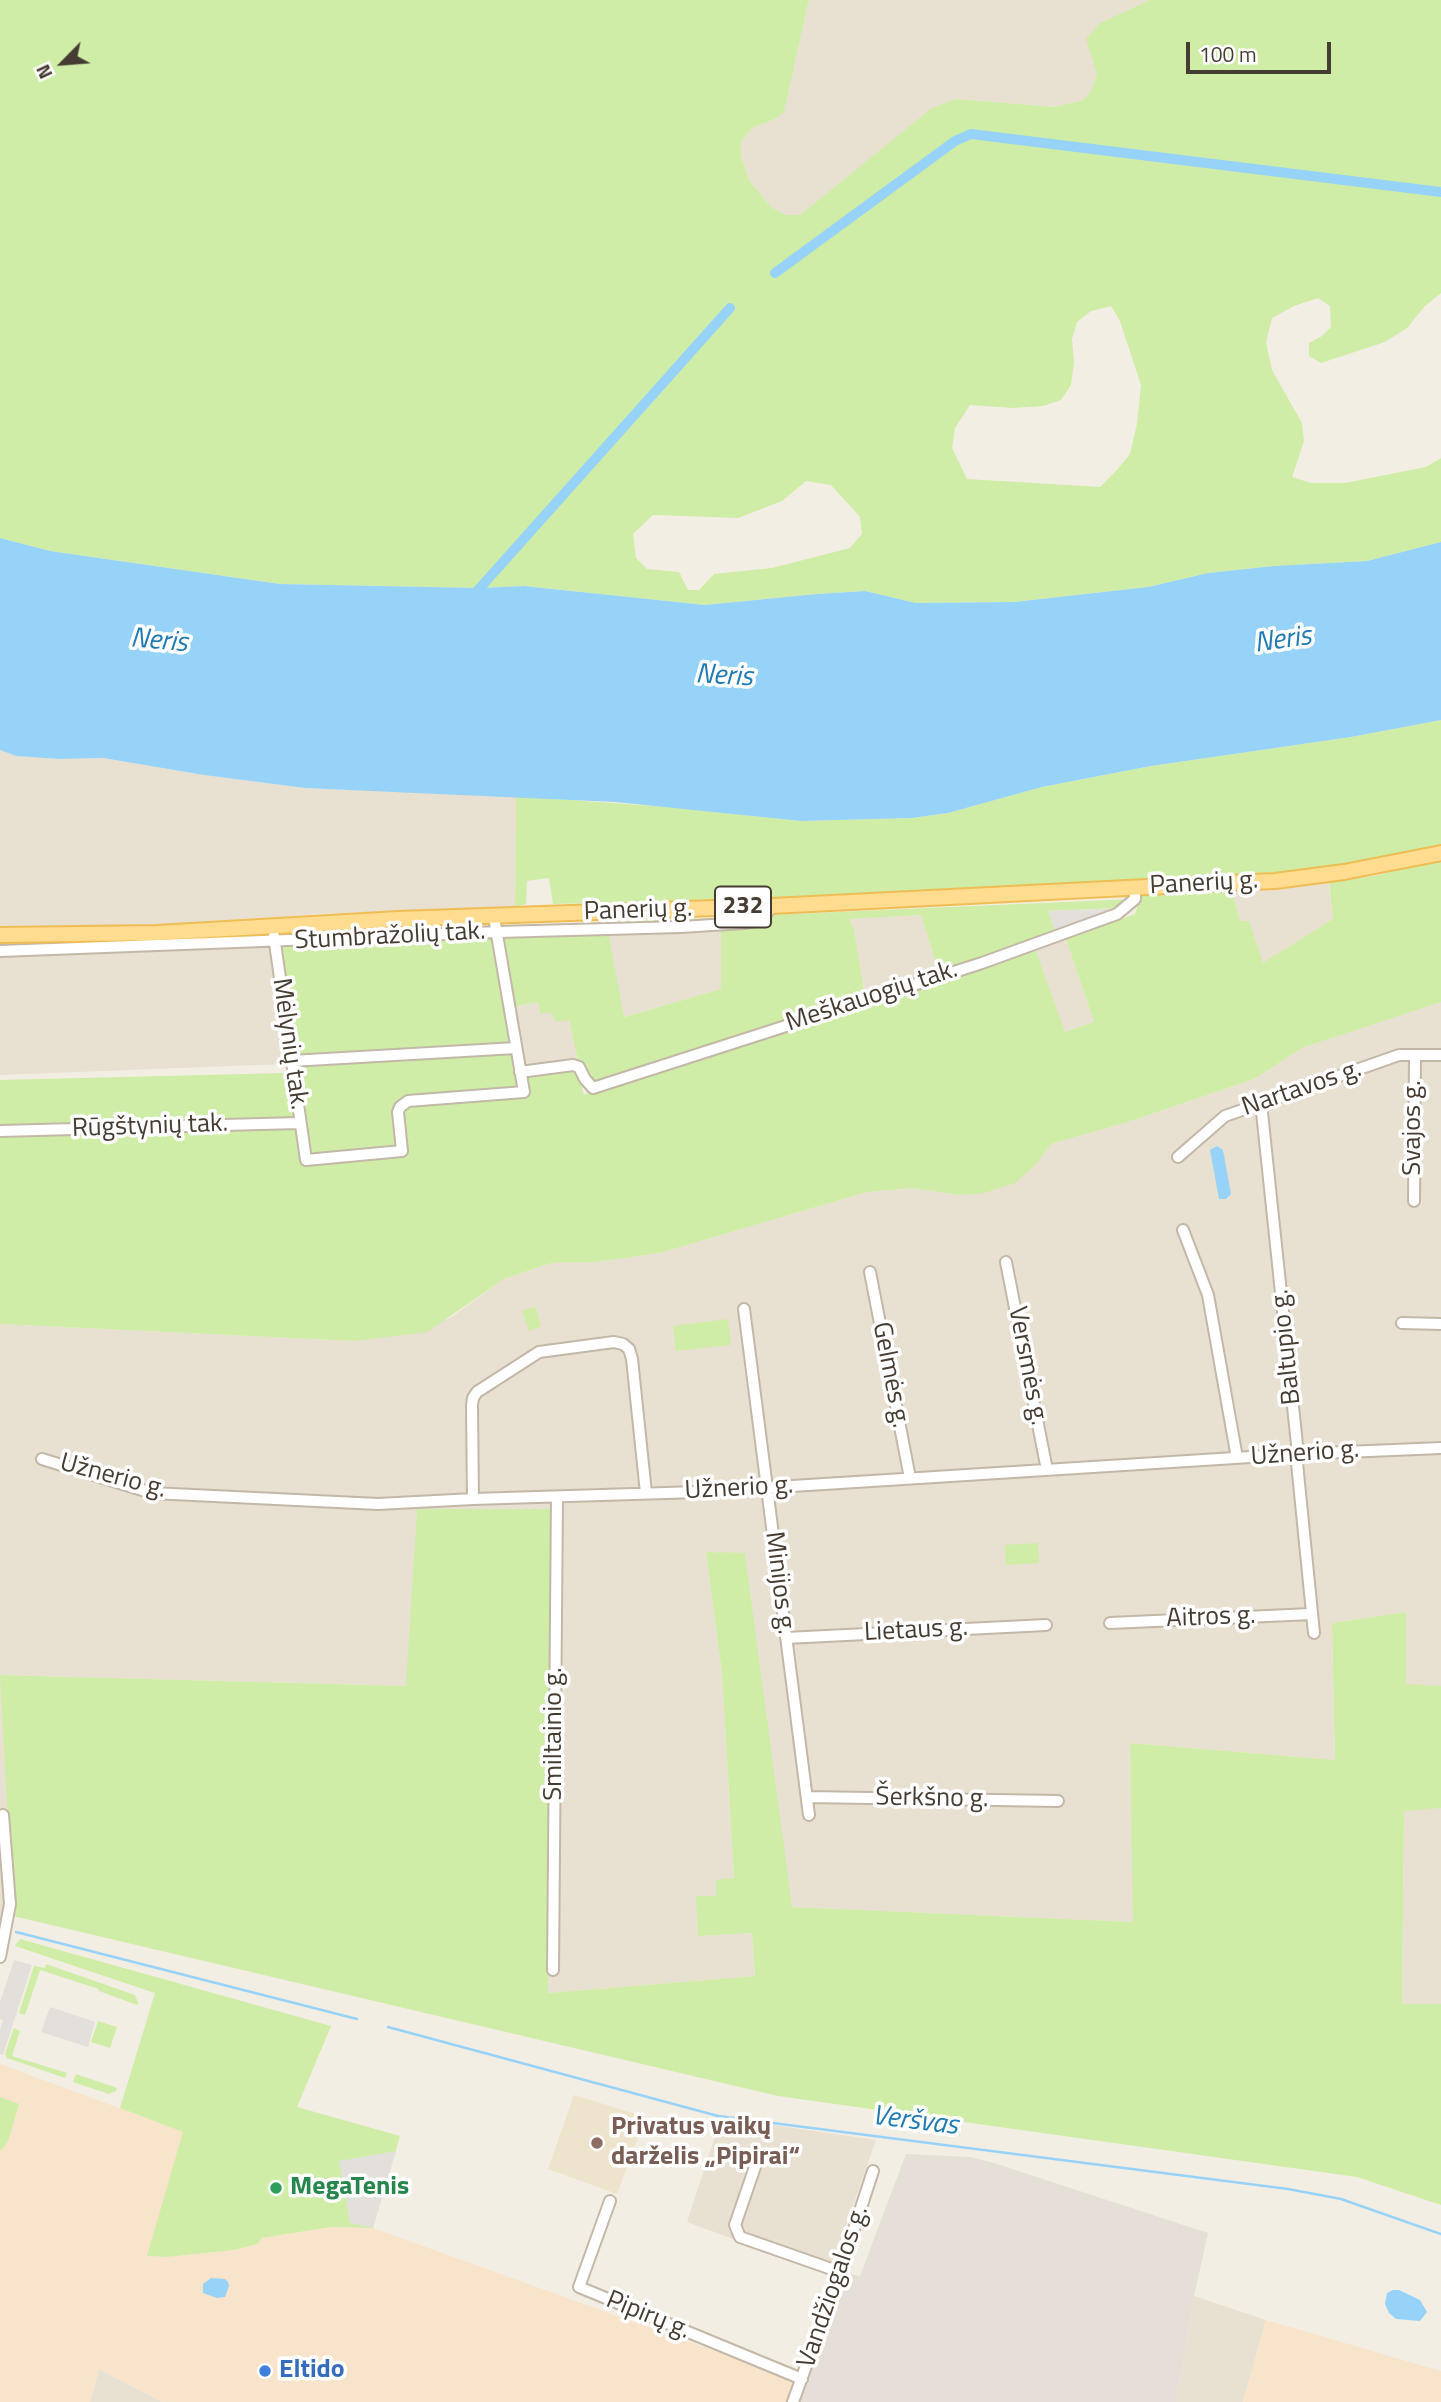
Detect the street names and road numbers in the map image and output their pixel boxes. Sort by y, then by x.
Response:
street label: Panerių g. [1149,866,1259,902]
road number: 232 [715,887,771,928]
street label: Panerių g. [583,894,693,928]
street label: Stumbražolių tak. [294,916,486,958]
street label: Meškauogių tak. [782,955,962,1039]
street label: Mėlynių tak. [264,976,314,1112]
street label: Nartavos g. [1238,1054,1366,1124]
street label: Svajos g. [1398,1080,1430,1176]
street label: Rūgštynių tak. [71,1109,229,1145]
street label: Baltupio g. [1265,1288,1309,1406]
street label: Versmės g. [1000,1304,1054,1428]
street label: Gelmės g. [864,1320,916,1430]
street label: Užnerio g. [1250,1435,1360,1473]
street label: Užnerio g. [56,1448,170,1506]
street label: Užnerio g. [684,1471,794,1507]
street label: Minijos g. [757,1530,801,1636]
street label: Aitros g. [1166,1601,1256,1635]
street label: Lietaus g. [863,1613,969,1649]
street label: Smiltainio g. [539,1667,571,1801]
street label: Šerkšno g. [875,1782,989,1816]
street label: Vandžiogalos g. [792,2202,876,2372]
street label: Pipirų g. [601,2285,695,2347]

